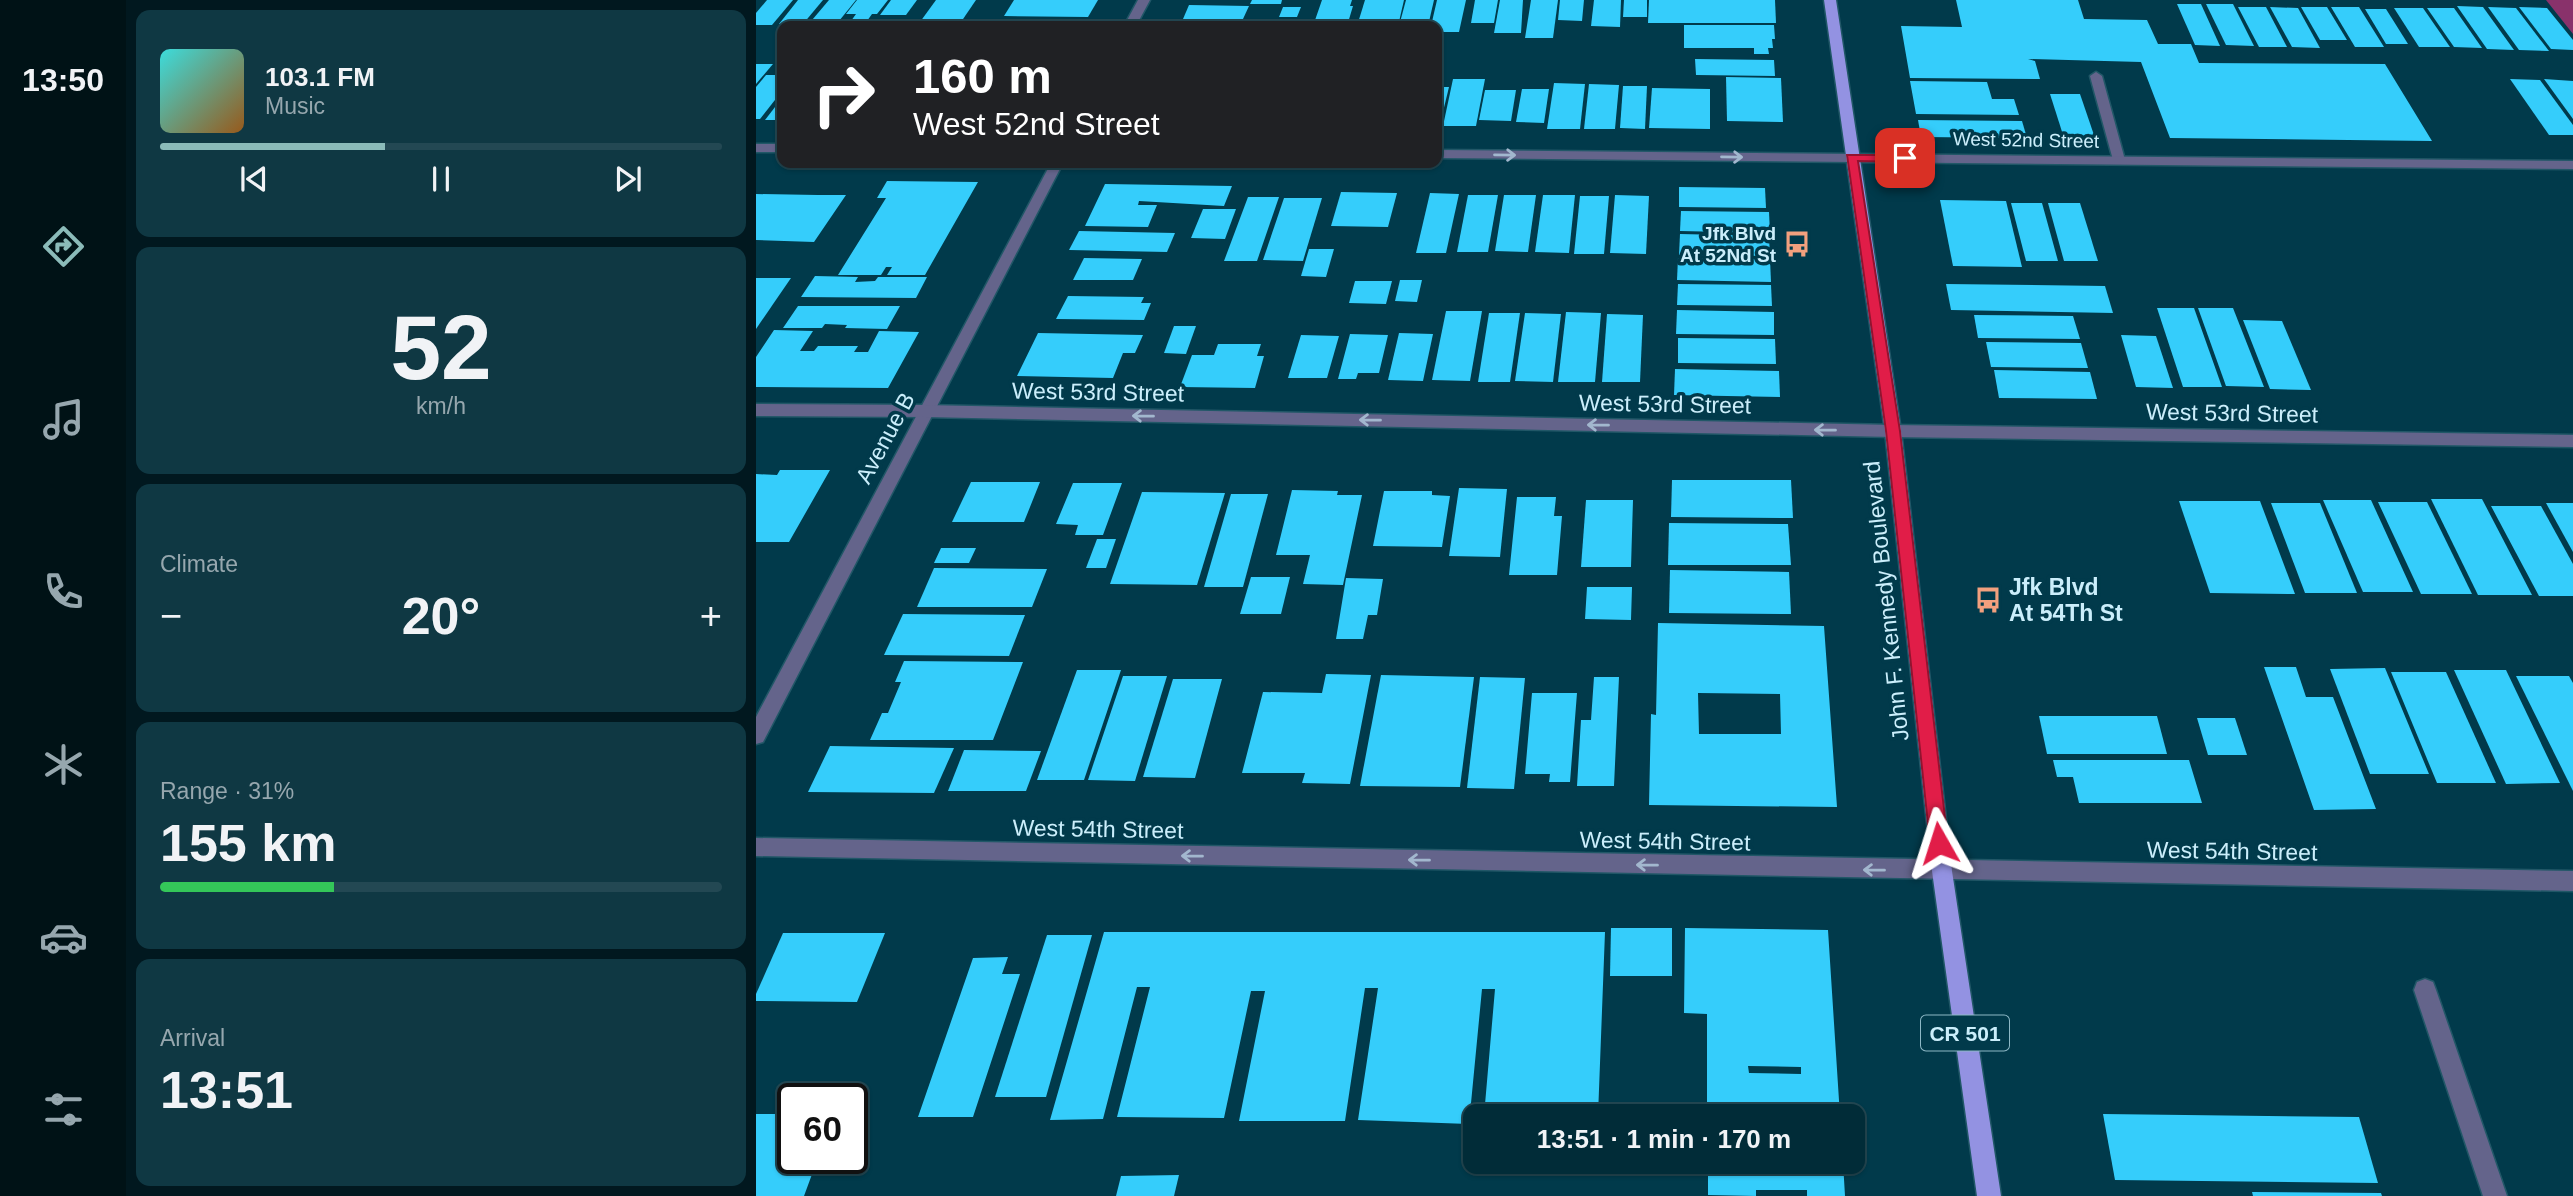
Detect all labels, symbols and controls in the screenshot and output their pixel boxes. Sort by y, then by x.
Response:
icon: right [798,49,889,140]
text: 160 m [913,49,1052,103]
text: 13:50 [22,62,104,98]
text: 103.1 FM [265,62,375,92]
text: Music [265,93,325,119]
text: West 52nd Street [913,106,1160,142]
pin [1875,128,1935,188]
street label: West 52nd Street [1953,128,2100,152]
icon: arrive [1886,139,1924,177]
one-way arrow [1493,148,1516,161]
one-way arrow [1721,150,1744,164]
icon: previous [235,160,273,198]
icon: pause [422,160,460,198]
icon: next [609,160,647,198]
icon: directions [39,222,88,271]
place label: Jfk Blvd At 52Nd St [1680,223,1777,266]
bus stop icon: Jfk Blvd At 52Nd St [1782,229,1812,259]
text: 52 [390,297,492,398]
street label: West 53rd Street [1012,377,1185,407]
street label: Avenue B [850,388,920,488]
street label: West 53rd Street [1579,389,1752,419]
text: km/h [416,393,466,419]
icon: music [39,395,88,444]
street label: West 53rd Street [2146,398,2319,428]
one-way arrow [1131,409,1154,422]
one-way arrow [1359,414,1382,427]
one-way arrow [1586,418,1609,432]
one-way arrow [1814,423,1837,437]
street label: John F. Kennedy Boulevard [1858,460,1914,742]
text: Climate [160,551,238,577]
icon: phone [39,567,88,616]
place label: Jfk Blvd At 54Th St [2009,574,2123,626]
bus stop icon: Jfk Blvd At 54Th St [1973,585,2003,615]
text: 20° [402,587,480,645]
text: − [160,595,182,637]
text: + [700,595,722,637]
icon: climate [39,740,88,789]
text: Range · 31% [160,778,294,804]
position arrow [1902,806,1976,880]
text: 155 km [160,814,336,872]
street label: West 54th Street [1012,815,1184,843]
street label: West 54th Street [1579,827,1751,855]
street label: West 54th Street [2146,837,2318,865]
one-way arrow [1180,849,1203,863]
one-way arrow [1408,854,1431,867]
one-way arrow [1635,858,1658,872]
one-way arrow [1863,863,1886,876]
icon: car [39,913,88,962]
road number: CR 501 [1921,1016,2009,1050]
text: Arrival [160,1025,225,1051]
text: 13:51 [160,1061,293,1119]
speed limit sign: 60 [777,1083,868,1174]
icon: filters [39,1085,88,1134]
text: 13:51 · 1 min · 170 m [1537,1124,1791,1154]

